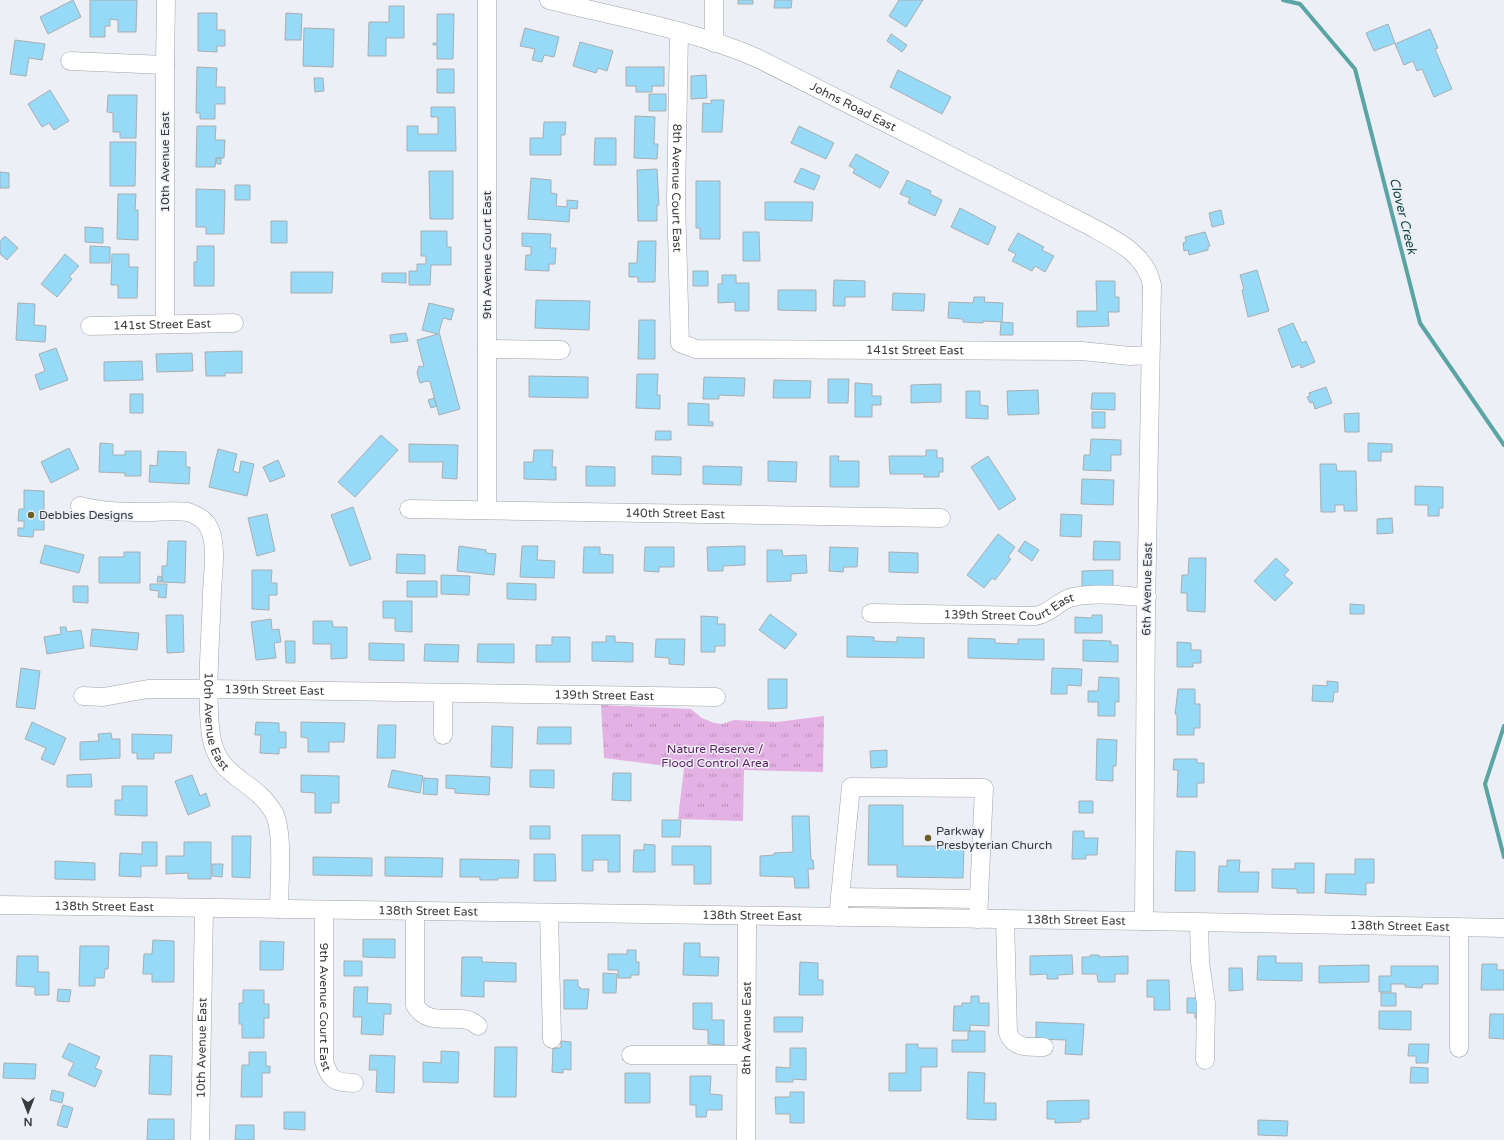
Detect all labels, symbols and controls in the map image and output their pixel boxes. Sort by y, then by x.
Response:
street label: Johns Road East [808,79,899,134]
street label: 10th Avenue East [158,111,172,212]
street label: 8th Avenue Court East [669,124,684,253]
water label: Clover Creek [1386,176,1420,257]
street label: 9th Avenue Court East [480,190,494,319]
street label: 141st Street East [113,316,212,333]
street label: 141st Street East [866,343,964,357]
street label: 140th Street East [625,506,725,521]
place label: Debbies Designs [39,508,134,522]
marker: Debbies Designs [26,510,36,520]
street label: 6th Avenue East [1139,542,1155,636]
street label: 139th Street Court East [943,590,1076,623]
street label: 10th Avenue East [201,672,232,774]
street label: 139th Street East [224,682,325,698]
street label: 139th Street East [554,687,655,703]
park label: Nature Reserve / Flood Control Area [661,742,769,770]
place label: Parkway Presbyterian Church [936,824,1052,852]
marker: Parkway Presbyterian Church [923,833,933,843]
street label: 138th Street East [54,899,154,914]
street label: 138th Street East [378,903,478,919]
street label: 138th Street East [702,908,802,923]
street label: 138th Street East [1026,912,1126,928]
street label: 138th Street East [1350,918,1450,934]
street label: 9th Avenue Court East [317,943,334,1074]
street label: 8th Avenue East [739,981,754,1075]
street label: 10th Avenue East [194,997,209,1099]
north arrow [8,1092,48,1132]
text: N [24,1115,32,1128]

